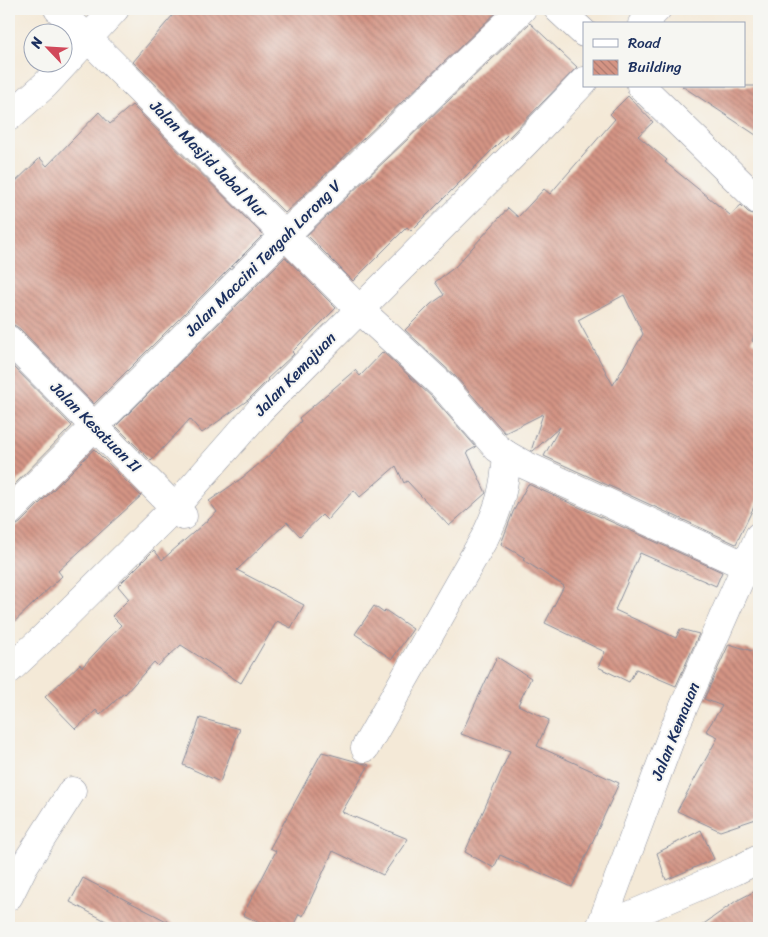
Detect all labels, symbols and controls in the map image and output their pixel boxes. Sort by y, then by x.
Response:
north arrow [22,22,72,72]
legend [583,22,746,88]
text: Road [628,30,661,56]
text: N [23,33,50,53]
text: Building [628,54,682,80]
street label: Jalan Masjid Jabal Nur [142,92,276,226]
street label: Jalan Maccini Tengah Lorong V [177,172,349,344]
street label: Jalan Kemajuan [246,324,344,424]
street label: Jalan Kesatuan II [42,373,149,480]
street label: Jalan Kemauan [642,677,708,786]

